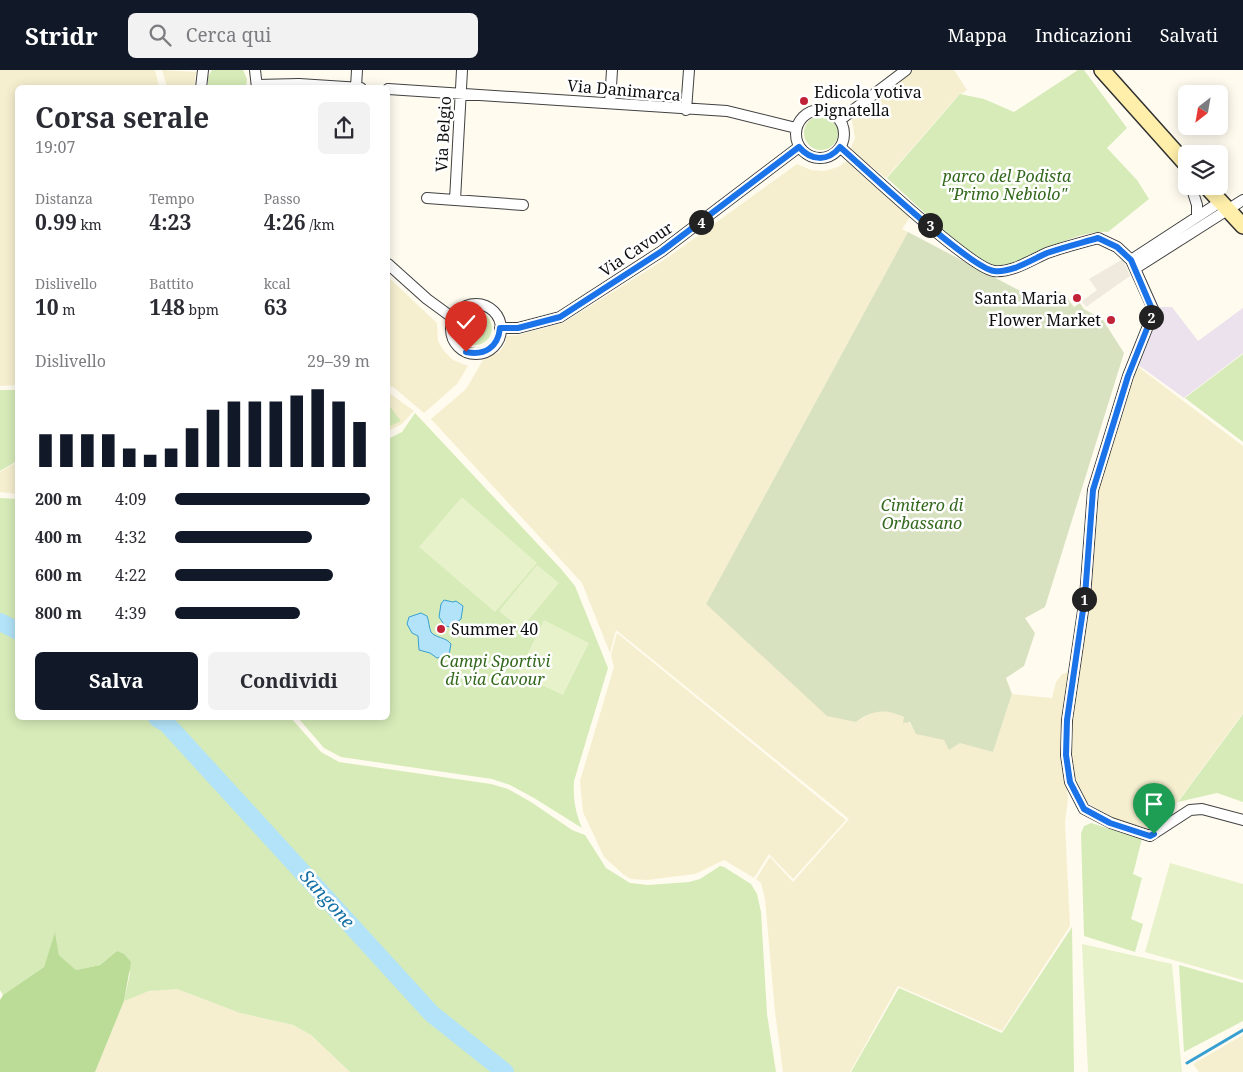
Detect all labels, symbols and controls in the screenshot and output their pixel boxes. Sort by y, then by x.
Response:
search box [128,13,478,58]
text: Stridr [25,19,98,52]
icon: search [146,21,174,49]
text: Cerca qui [186,22,271,48]
text: Mappa [948,23,1007,47]
text: Indicazioni [1035,23,1132,47]
text: Salvati [1160,23,1218,47]
street label: Via Danimarca [566,74,682,106]
place label: Edicola votiva Pignatella [814,81,922,121]
north arrow [1178,85,1228,135]
map controls [1178,85,1228,195]
street label: Via Belgio [430,95,456,173]
marker: Edicola votiva Pignatella [798,95,810,107]
text: Corsa serale [35,98,209,136]
button: share [318,102,370,154]
text: 19:07 [35,136,75,158]
button: layers [1178,145,1228,195]
park label: parco del Podista "Primo Nebiolo" [942,165,1072,205]
text: Distanza [35,189,93,208]
text: Tempo [149,189,195,208]
text: Passo [264,189,301,208]
text: 0.99 [35,208,77,236]
text: 4:23 [149,208,191,236]
text: 4:26 [264,208,306,236]
pin: 4 [688,210,714,234]
pin: 3 [918,212,942,238]
text: 4 [698,213,705,232]
text: km [77,215,102,234]
text: /km [306,215,335,234]
street label: Via Cavour [595,216,677,282]
text: 3 [927,216,934,235]
text: Dislivello [35,274,97,293]
text: Battito [149,274,194,293]
text: kcal [264,274,291,293]
place label: Santa Maria [974,287,1067,309]
marker: Santa Maria [1071,292,1083,304]
text: 10 [35,293,59,321]
text: 148 [149,293,185,321]
text: 63 [264,293,287,321]
text: m [59,300,76,319]
text: bpm [185,300,219,319]
pin [445,301,487,352]
pin: 2 [1138,304,1164,330]
icon: check [452,308,480,336]
text: 2 [1148,308,1155,327]
place label: Flower Market [989,309,1101,331]
marker: Flower Market [1105,314,1117,326]
text: Dislivello [35,350,106,372]
text: 29–39 m [307,350,370,372]
text: 200 m [35,488,82,510]
text: 4:09 [115,488,146,510]
park label: Cimitero di Orbassano [881,494,963,534]
text: 400 m [35,526,82,548]
text: 4:32 [115,526,146,548]
text: 600 m [35,564,82,586]
text: 4:22 [115,564,146,586]
pin: 1 [1072,586,1096,612]
text: 1 [1081,590,1088,609]
text: 800 m [35,602,82,624]
text: 4:39 [115,602,146,624]
place label: Summer 40 [451,618,538,640]
marker: Summer 40 [435,623,447,635]
park label: Campi Sportivi di via Cavour [440,650,550,690]
button: Salva [35,652,198,710]
button: Condividi [208,652,370,710]
pin [1133,783,1175,834]
icon: arrive [1140,790,1168,818]
water label: Sangone [295,864,360,933]

